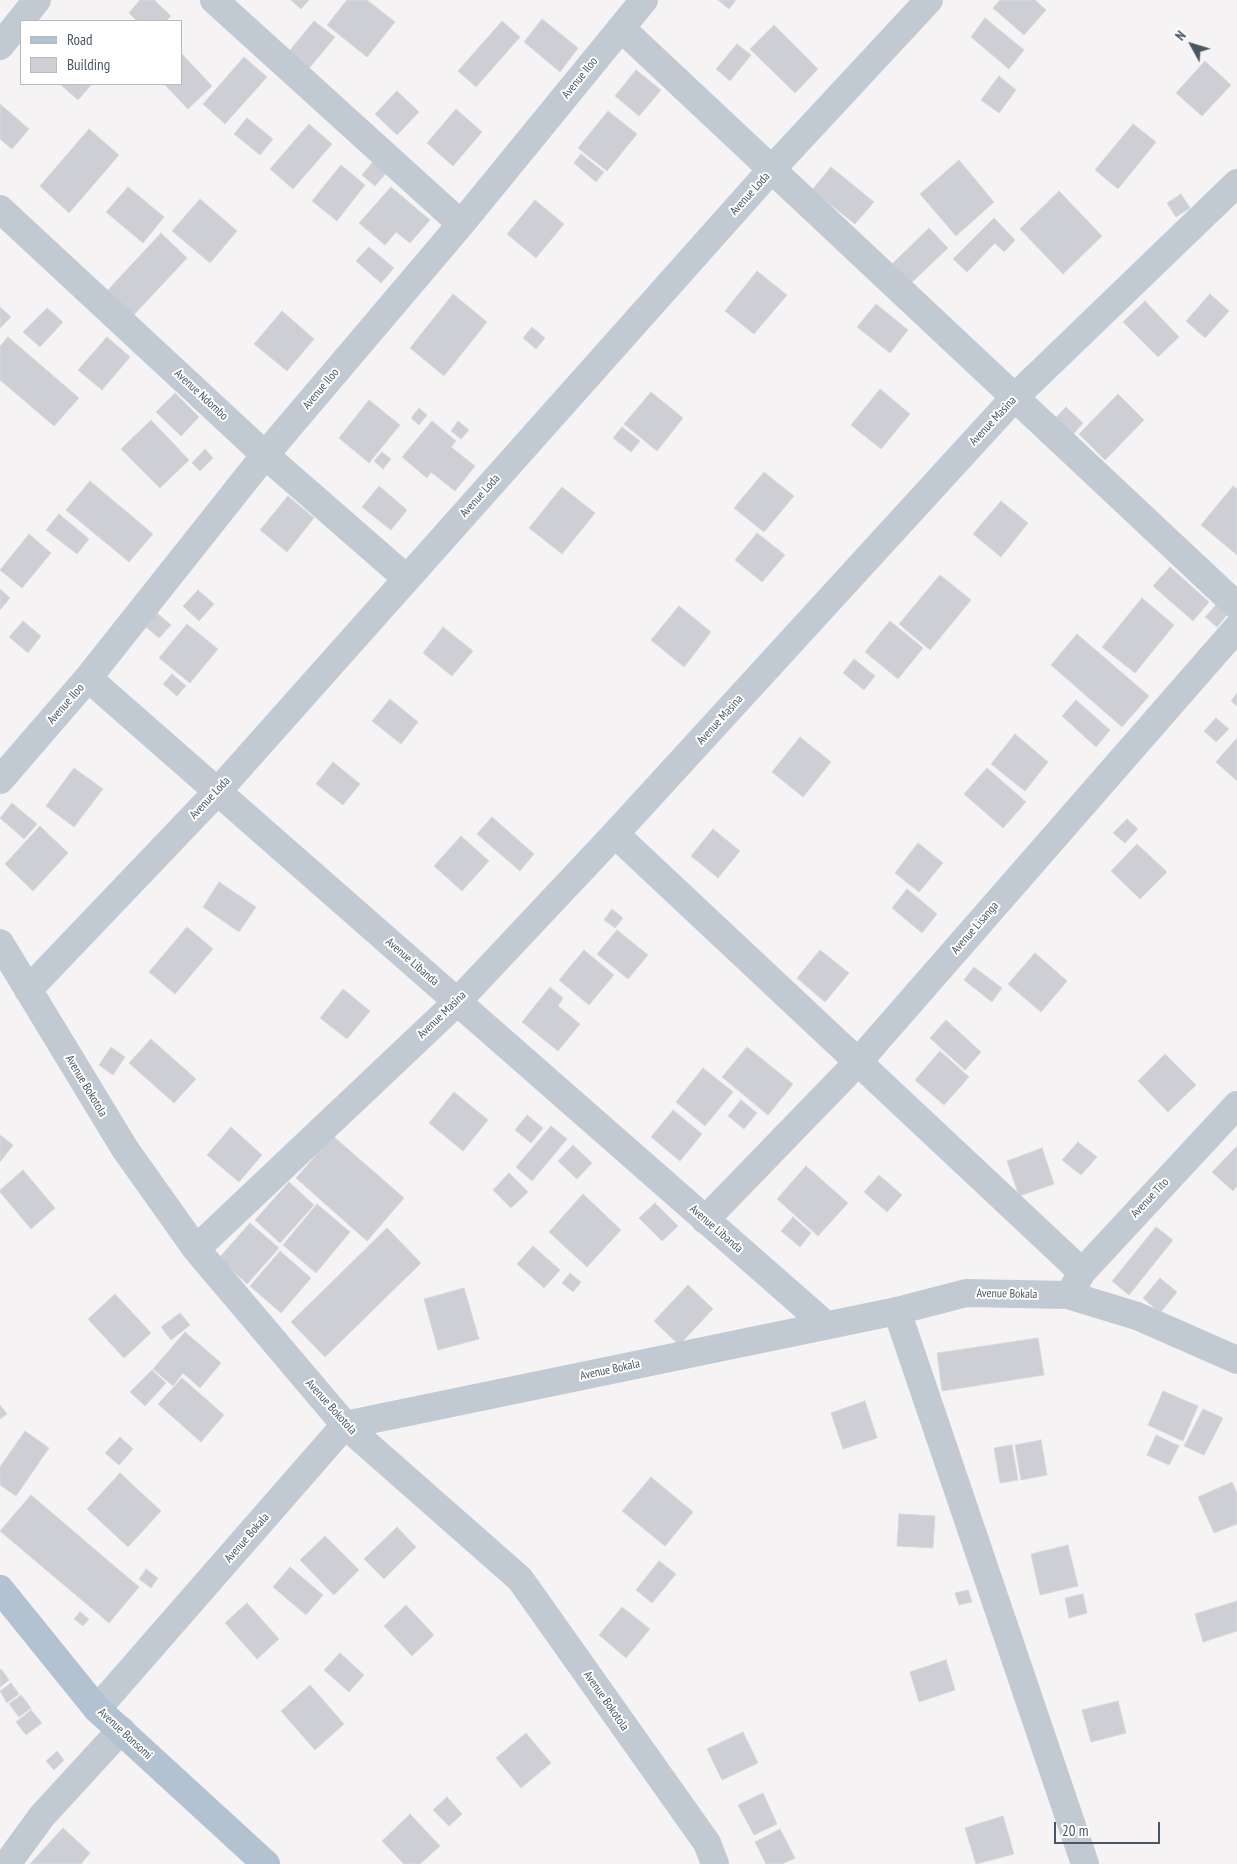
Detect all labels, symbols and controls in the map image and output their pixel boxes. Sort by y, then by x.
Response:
legend [20,20,182,85]
north arrow [1167,20,1217,70]
text: N [1171,27,1190,44]
text: Road [67,30,93,49]
street label: Avenue Iloo [559,54,601,102]
text: Building [67,55,110,74]
street label: Avenue Loda [727,170,773,218]
street label: Avenue Iloo [300,366,342,412]
street label: Avenue Ndombo [171,367,231,423]
street label: Avenue Masina [967,393,1019,449]
street label: Avenue Loda [457,472,503,520]
street label: Avenue Iloo [45,681,87,727]
street label: Avenue Masina [694,692,746,748]
street label: Avenue Loda [187,774,233,822]
street label: Avenue Lisanga [948,899,1002,957]
street label: Avenue Libanda [382,935,442,989]
street label: Avenue Masina [415,988,469,1042]
street label: Avenue Bokotola [62,1053,110,1119]
street label: Avenue Tito [1128,1175,1172,1221]
street label: Avenue Libanda [686,1202,746,1256]
street label: Avenue Bokala [976,1286,1038,1302]
street label: Avenue Bokala [579,1357,641,1383]
street label: Avenue Bokotola [302,1376,360,1438]
street label: Avenue Bokala [222,1510,272,1566]
street label: Avenue Bokotola [580,1668,632,1734]
street label: Avenue Bonsomi [95,1705,155,1763]
scale bar [1057,1812,1163,1844]
text: 20 m [1062,1821,1088,1840]

